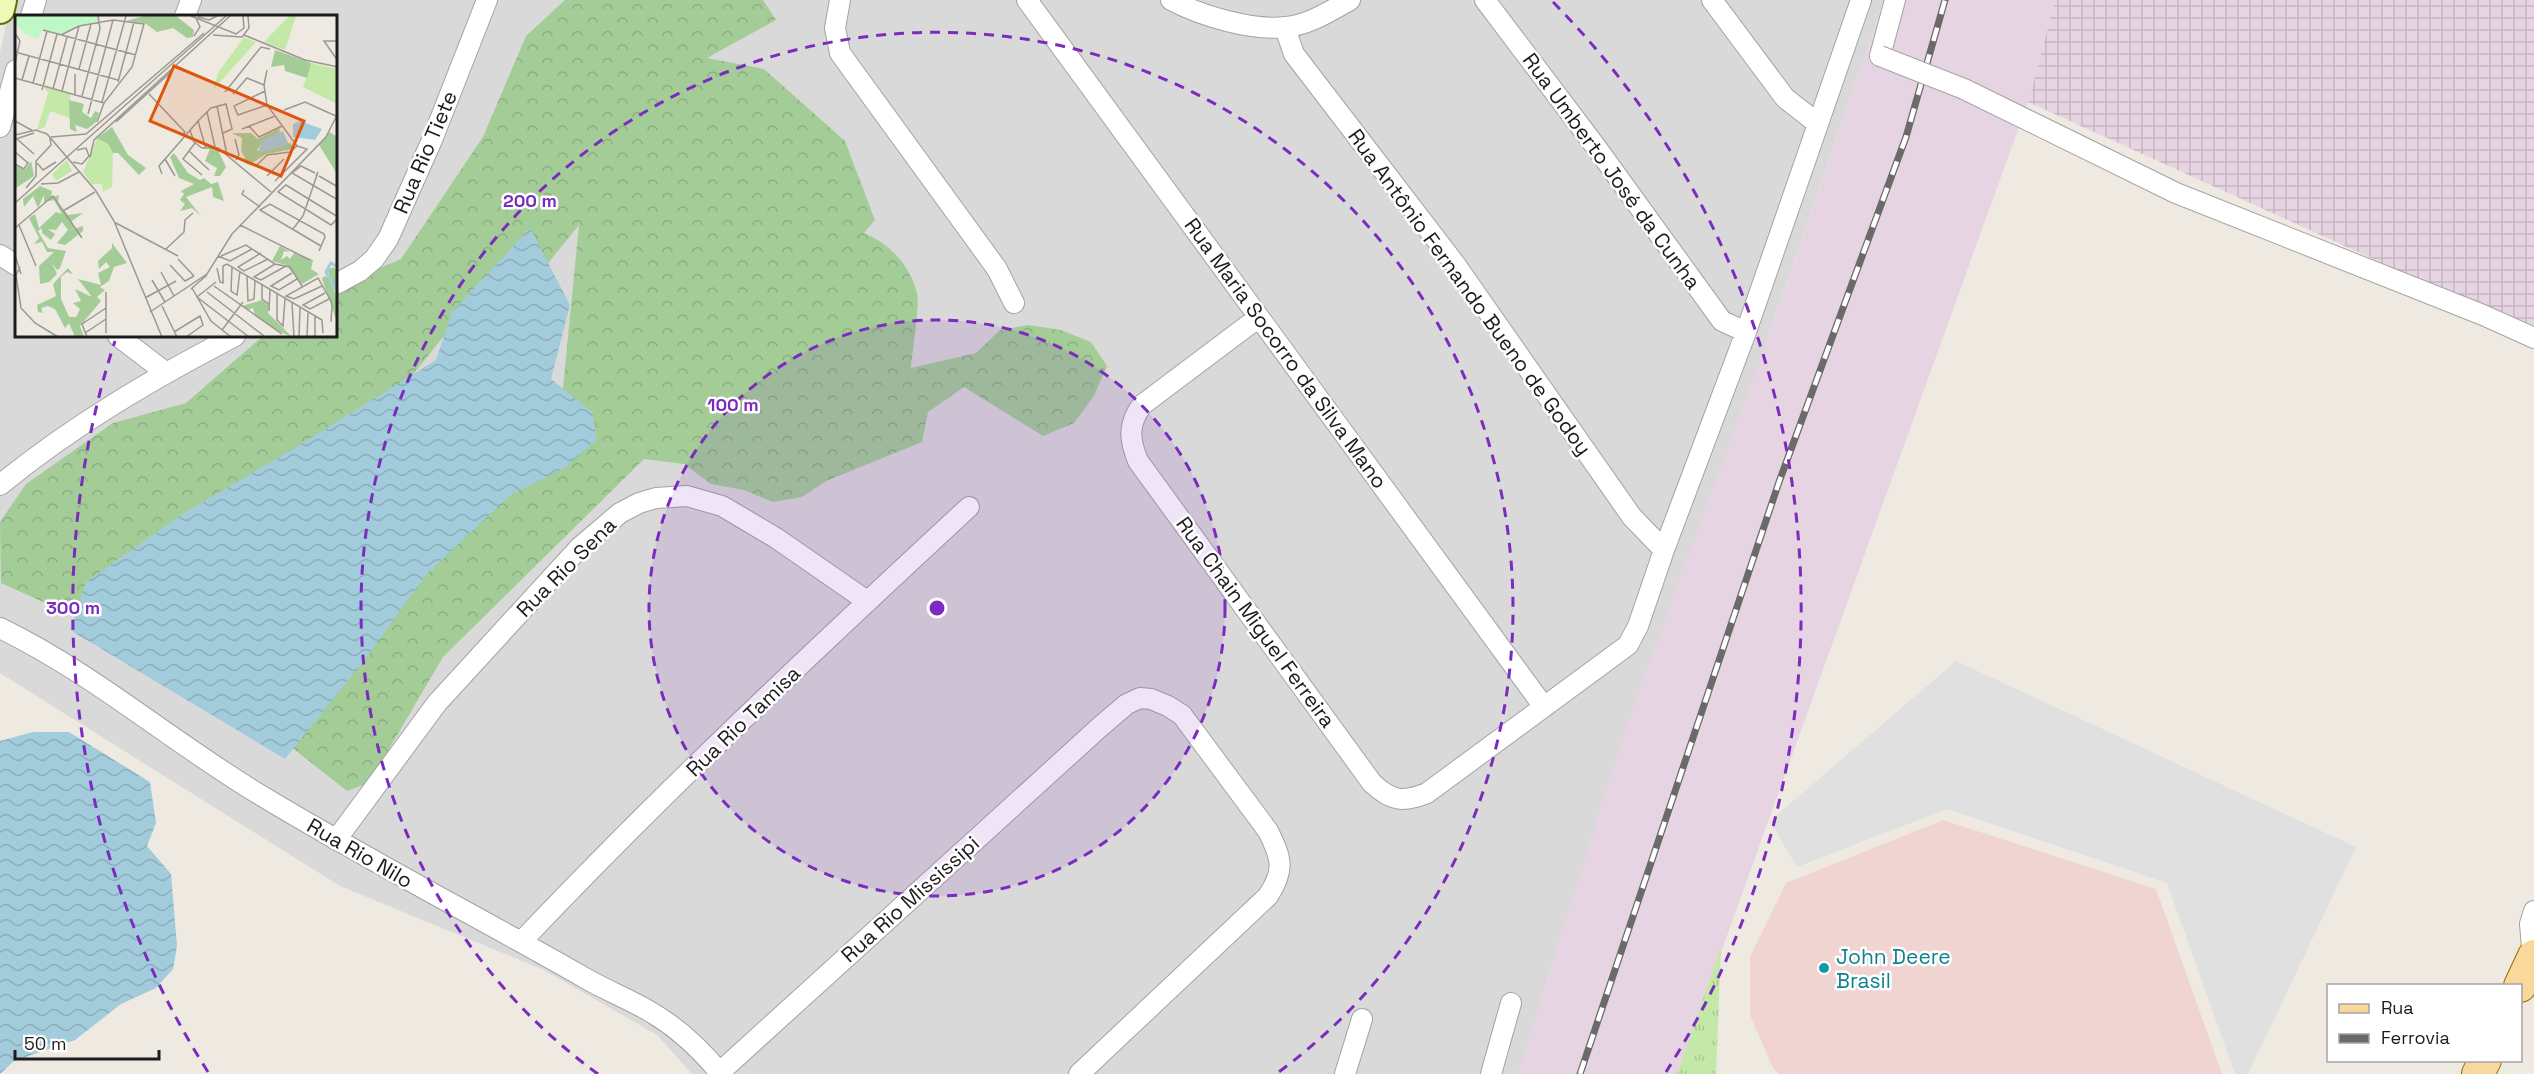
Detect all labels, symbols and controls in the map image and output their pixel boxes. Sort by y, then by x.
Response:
inset map [15,15,338,338]
street label: Rua Umberto José da Cunha [1517,47,1707,295]
street label: Rua Rio Tiete [387,87,463,217]
street label: Rua Antônio Fernando Bueno de Godoy [1342,123,1598,461]
text: 200 m [503,189,557,212]
street label: Rua Maria Socorro da Silva Mano [1179,212,1393,494]
text: 100 m [707,393,759,416]
street label: Rua Rio Sena [510,511,622,623]
street label: Rua Chain Miguel Ferreira [1170,511,1342,733]
text: 300 m [46,596,100,619]
centre of rings [927,598,947,618]
street label: Rua Rio Tamisa [680,660,806,782]
street label: Rua Rio Nilo [302,812,418,894]
street label: Rua Rio Mississipi [835,830,985,968]
place label: John Deere Brasil [1836,943,1951,994]
marker: John Deere Brasil [1817,961,1831,975]
legend [2327,984,2522,1062]
text: Rua [2381,996,2414,1019]
scale bar [15,1023,159,1061]
text: Ferrovia [2381,1026,2450,1049]
text: 50 m [24,1032,66,1055]

